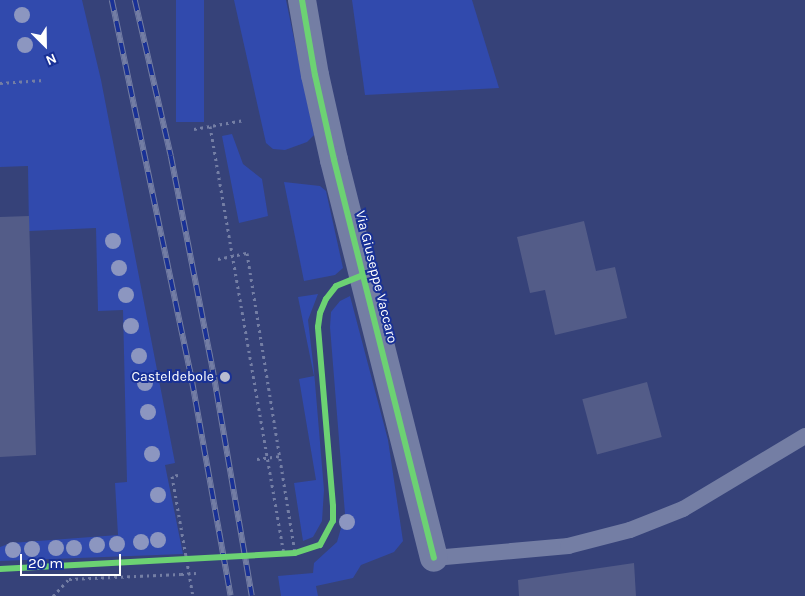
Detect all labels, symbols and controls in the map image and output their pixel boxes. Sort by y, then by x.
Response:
north arrow [20,20,70,70]
text: N [43,49,59,69]
street label: Via Giuseppe Vaccaro [351,209,401,345]
place label: Casteldebole [131,369,214,385]
marker: Casteldebole [218,370,232,384]
scale bar [22,544,124,576]
text: 20 m [28,554,63,572]

